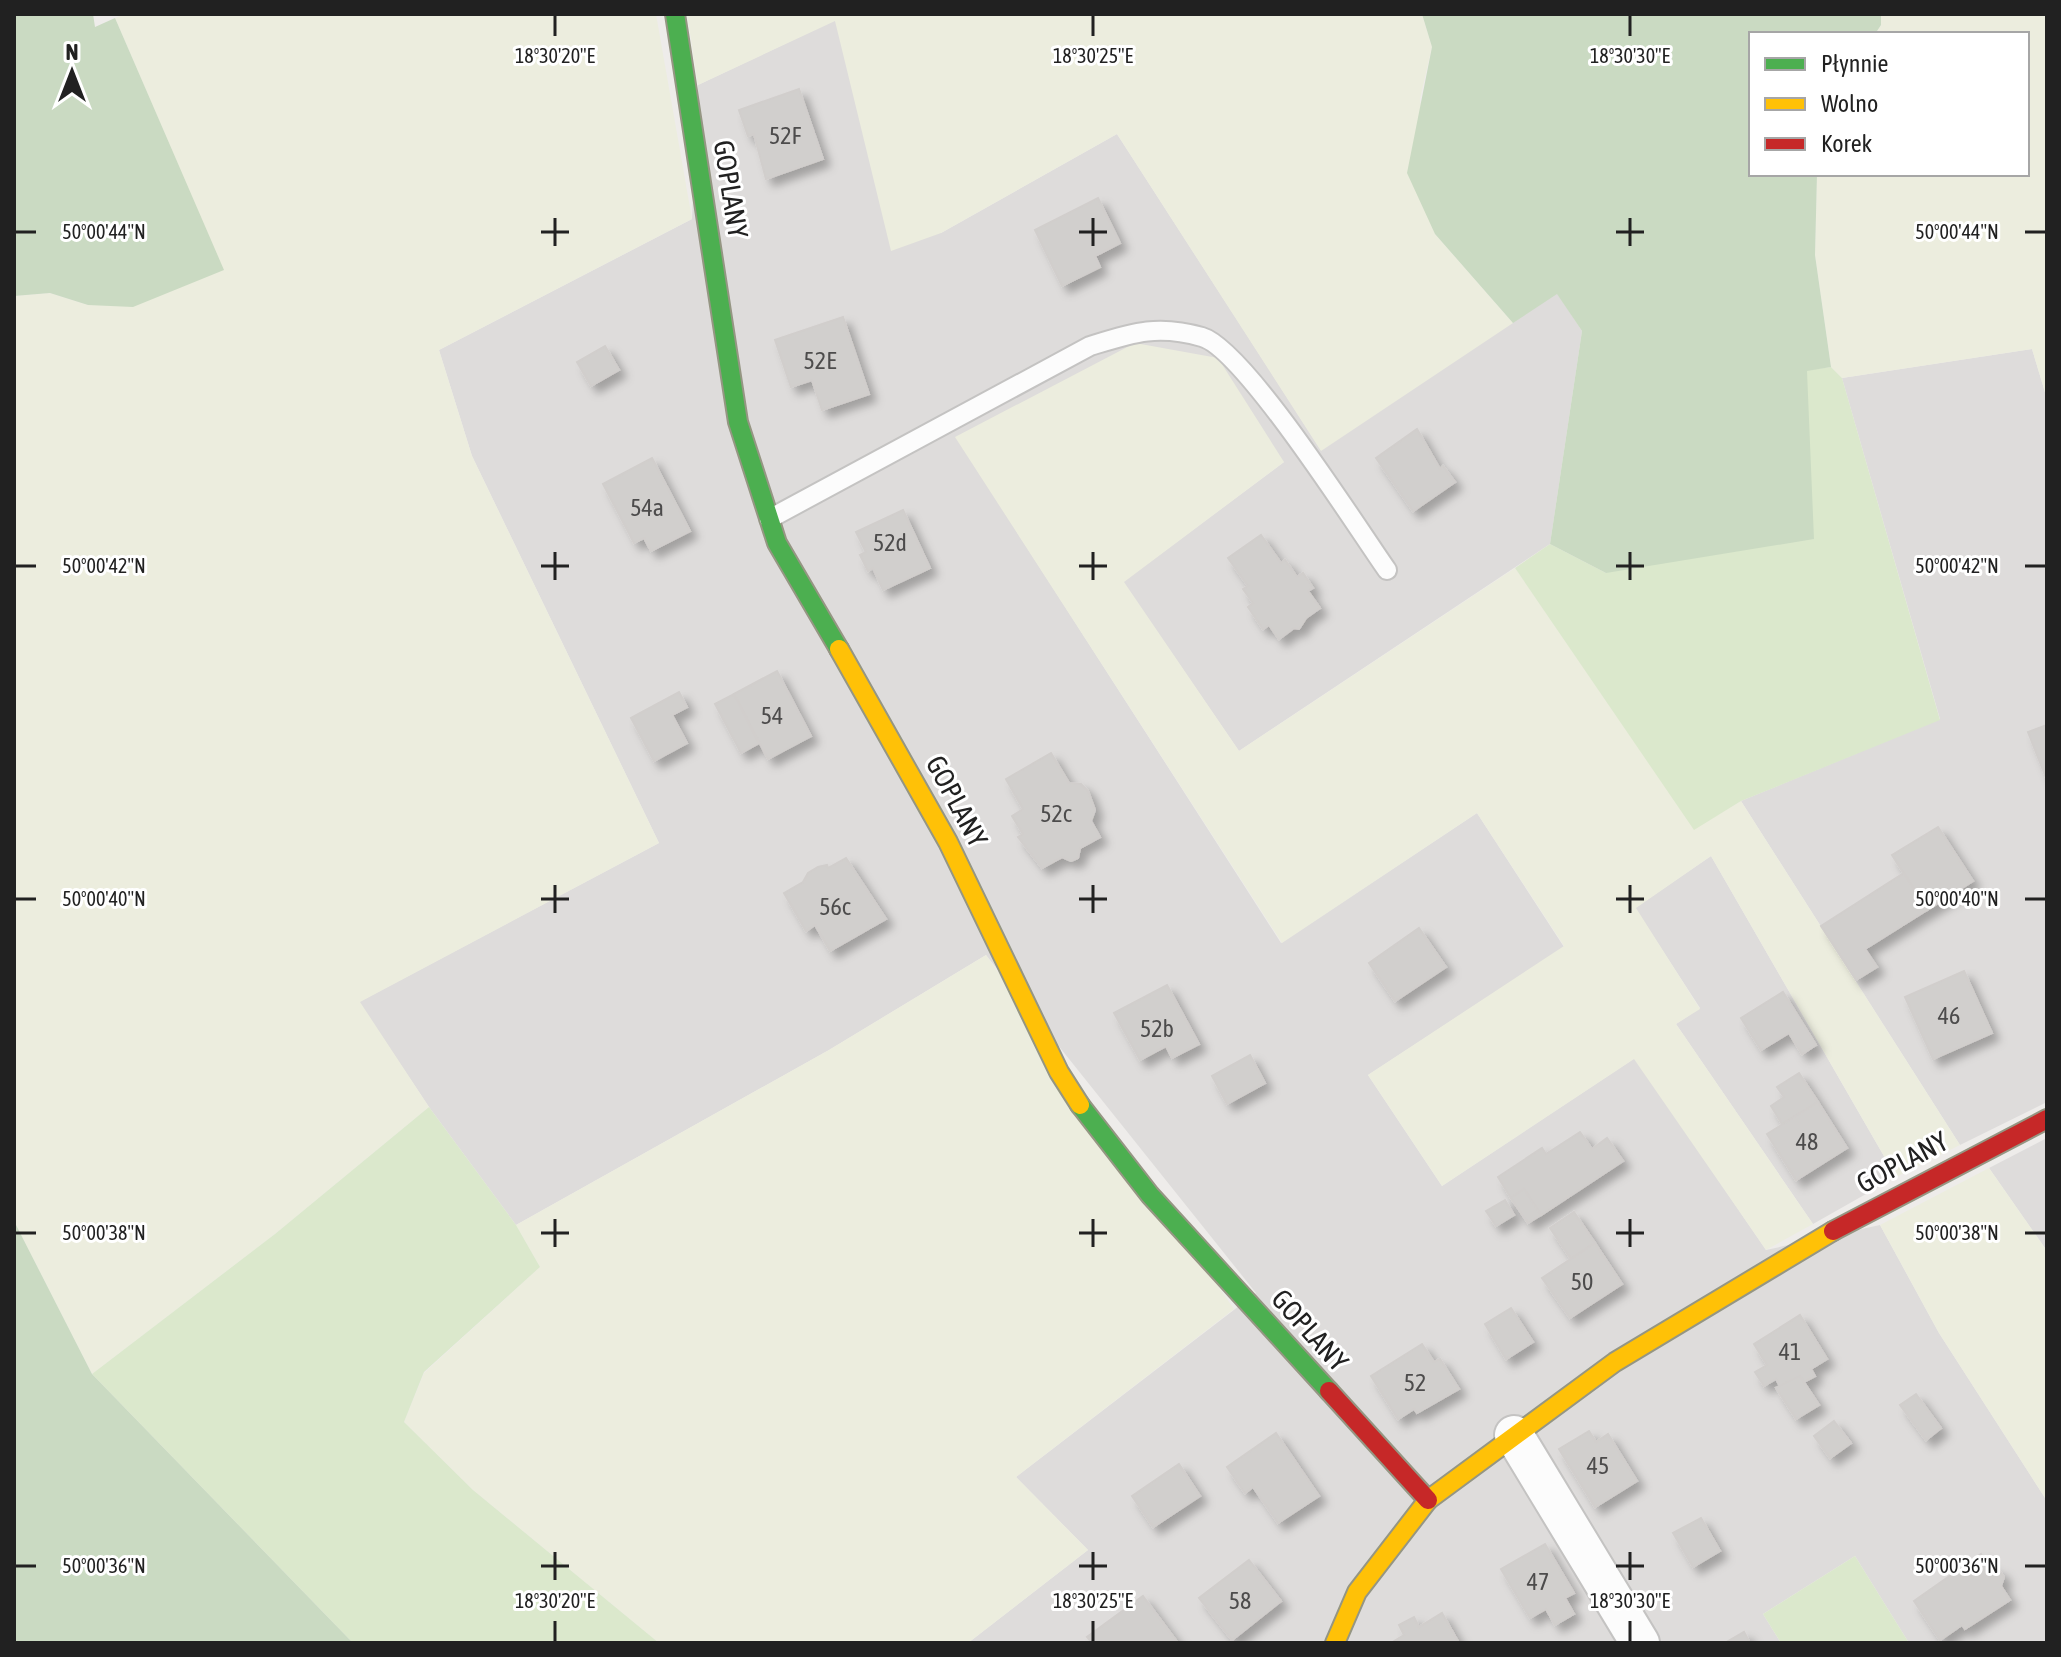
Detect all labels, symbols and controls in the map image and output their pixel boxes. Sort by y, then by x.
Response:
north arrow [32,32,112,112]
legend [1749,32,2029,176]
text: N [66,39,78,65]
text: 18°30'20"E [515,44,596,67]
text: 18°30'25"E [1053,44,1134,67]
text: 18°30'30"E [1590,44,1671,67]
text: Płynnie [1821,50,1888,77]
text: Wolno [1821,90,1878,117]
house number: 52F [769,122,801,149]
text: Korek [1821,130,1873,157]
street label: GOPLANY [707,138,755,241]
text: 50°00'44"N [62,220,146,243]
text: 50°00'44"N [1915,220,1999,243]
house number: 52E [804,347,836,374]
house number: 54a [630,494,664,521]
house number: 52d [873,529,907,556]
text: 50°00'42"N [62,554,146,577]
text: 50°00'42"N [1915,554,1999,577]
house number: 54 [761,702,783,729]
street label: GOPLANY [920,750,994,852]
house number: 52c [1040,800,1072,827]
text: 50°00'40"N [62,887,146,910]
text: 50°00'40"N [1915,887,1999,910]
house number: 56c [819,893,851,920]
house number: 46 [1938,1002,1960,1029]
house number: 52b [1140,1015,1174,1042]
street label: GOPLANY [1851,1125,1953,1199]
house number: 48 [1796,1128,1818,1155]
text: 50°00'38"N [62,1221,146,1244]
text: 50°00'38"N [1915,1221,1999,1244]
house number: 50 [1571,1268,1593,1295]
street label: GOPLANY [1265,1283,1355,1378]
house number: 41 [1779,1338,1801,1365]
house number: 52 [1404,1369,1426,1396]
house number: 45 [1587,1452,1609,1479]
text: 50°00'36"N [62,1554,146,1577]
text: 50°00'36"N [1915,1554,1999,1577]
house number: 47 [1527,1568,1549,1595]
house number: 58 [1229,1587,1251,1614]
text: 18°30'20"E [515,1589,596,1612]
text: 18°30'25"E [1053,1589,1134,1612]
text: 18°30'30"E [1590,1589,1671,1612]

